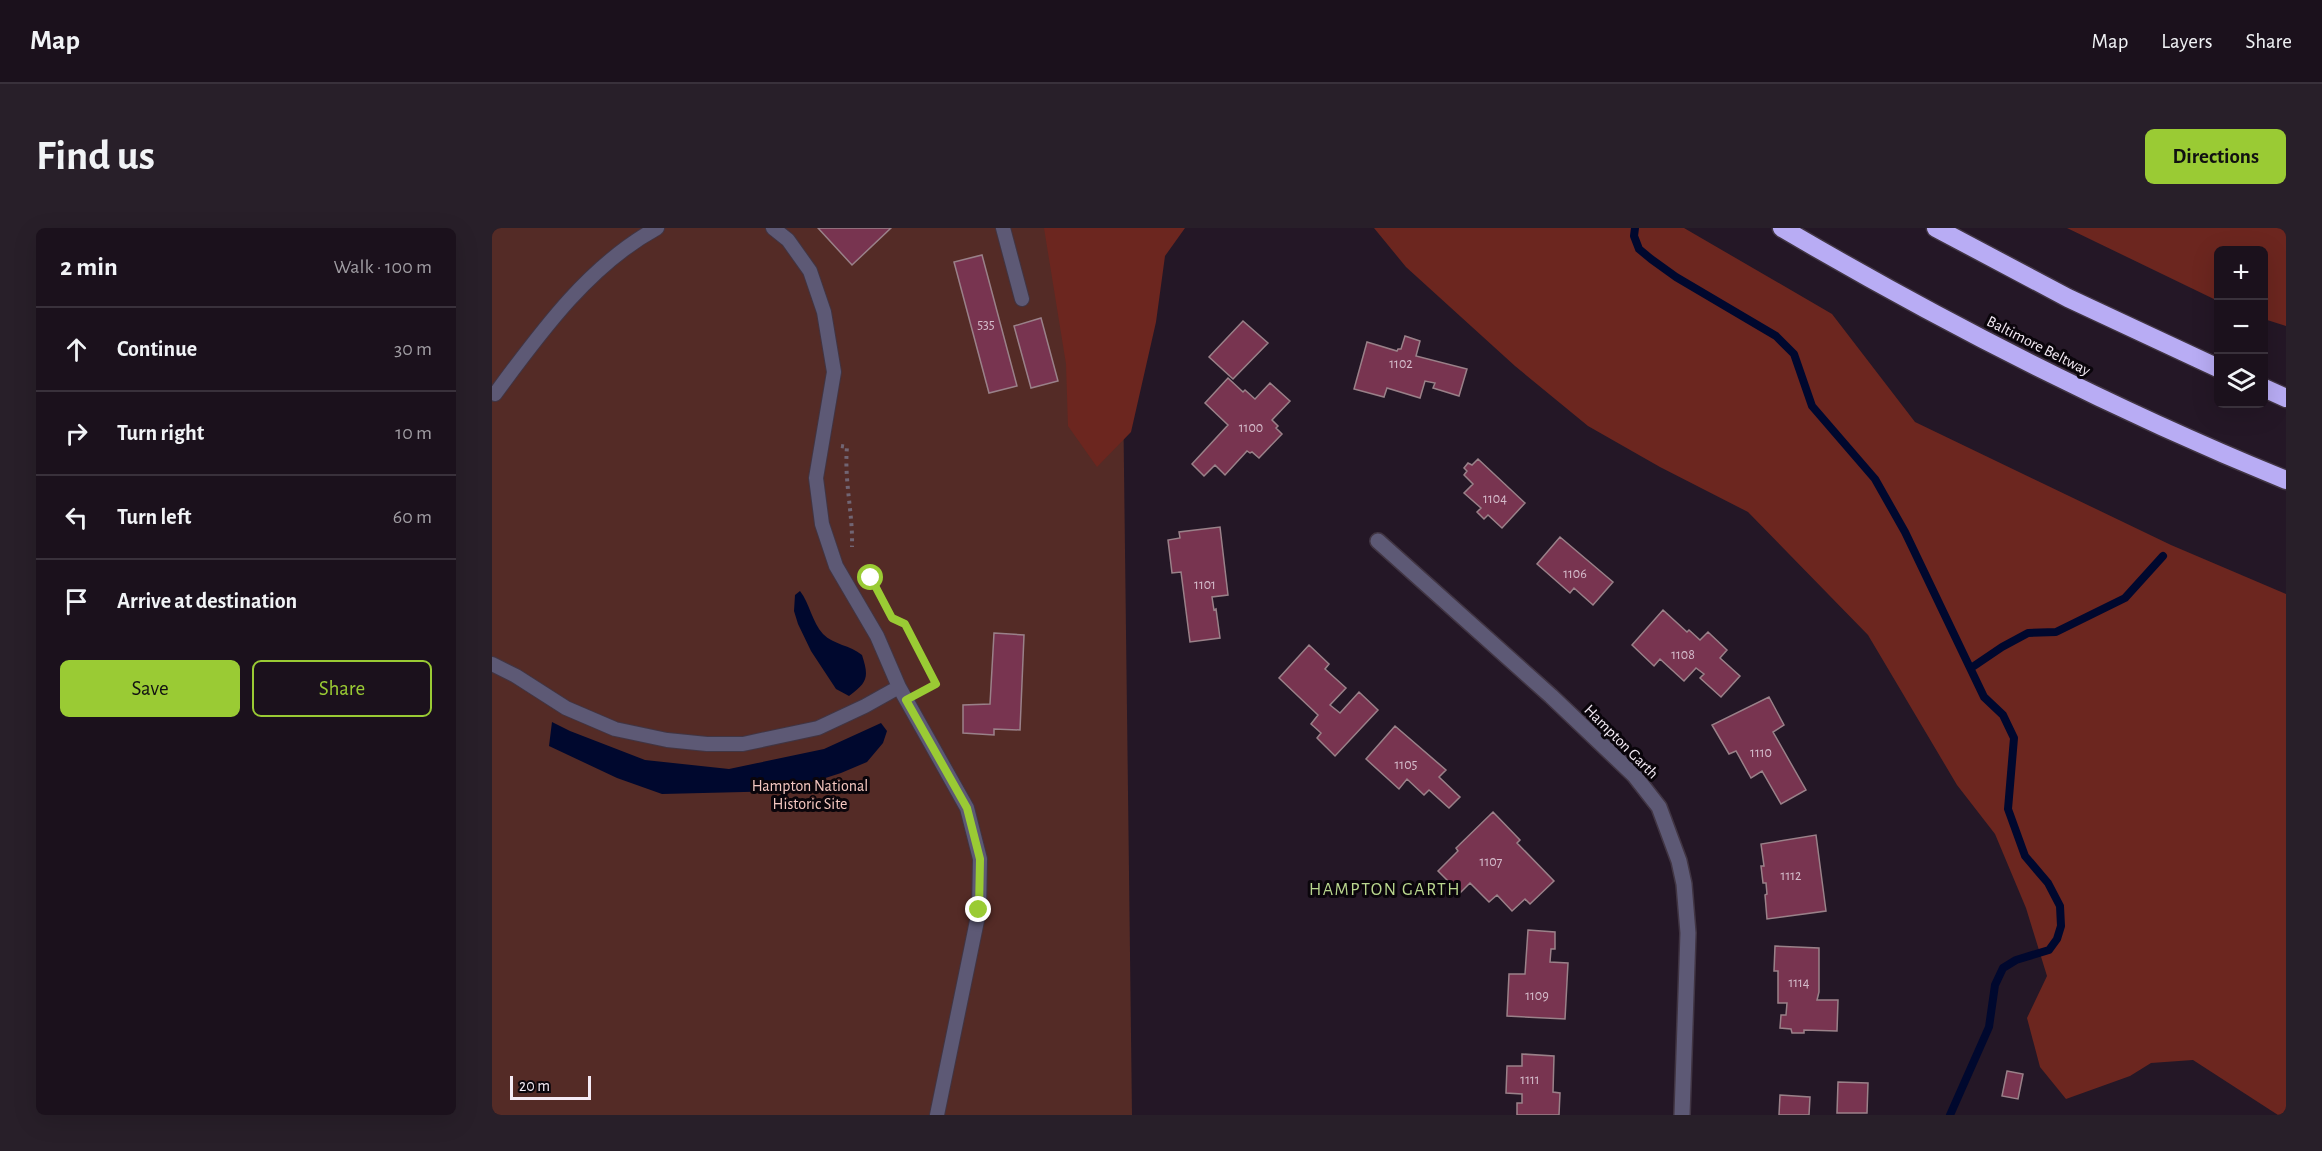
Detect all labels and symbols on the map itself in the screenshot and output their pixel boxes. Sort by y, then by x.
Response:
street label: Baltimore Beltway [1984,313,2093,380]
house number: 535 [977,318,995,332]
house number: 1102 [1389,357,1413,371]
house number: 1100 [1239,421,1263,435]
house number: 1104 [1483,492,1507,506]
route start [857,564,883,590]
house number: 1106 [1563,567,1587,581]
house number: 1101 [1194,578,1216,592]
house number: 1108 [1671,648,1695,662]
street label: Hampton Garth [1581,702,1661,782]
house number: 1110 [1750,746,1772,760]
house number: 1105 [1395,758,1418,772]
park label: Hampton National Historic Site [752,778,868,812]
house number: 1107 [1480,855,1503,869]
house number: 1112 [1781,869,1801,883]
district label: HAMPTON GARTH [1309,881,1461,899]
route end [965,896,991,922]
house number: 1114 [1788,976,1810,990]
house number: 1109 [1525,989,1549,1003]
scale bar [510,1073,591,1100]
house number: 1111 [1520,1073,1540,1087]

